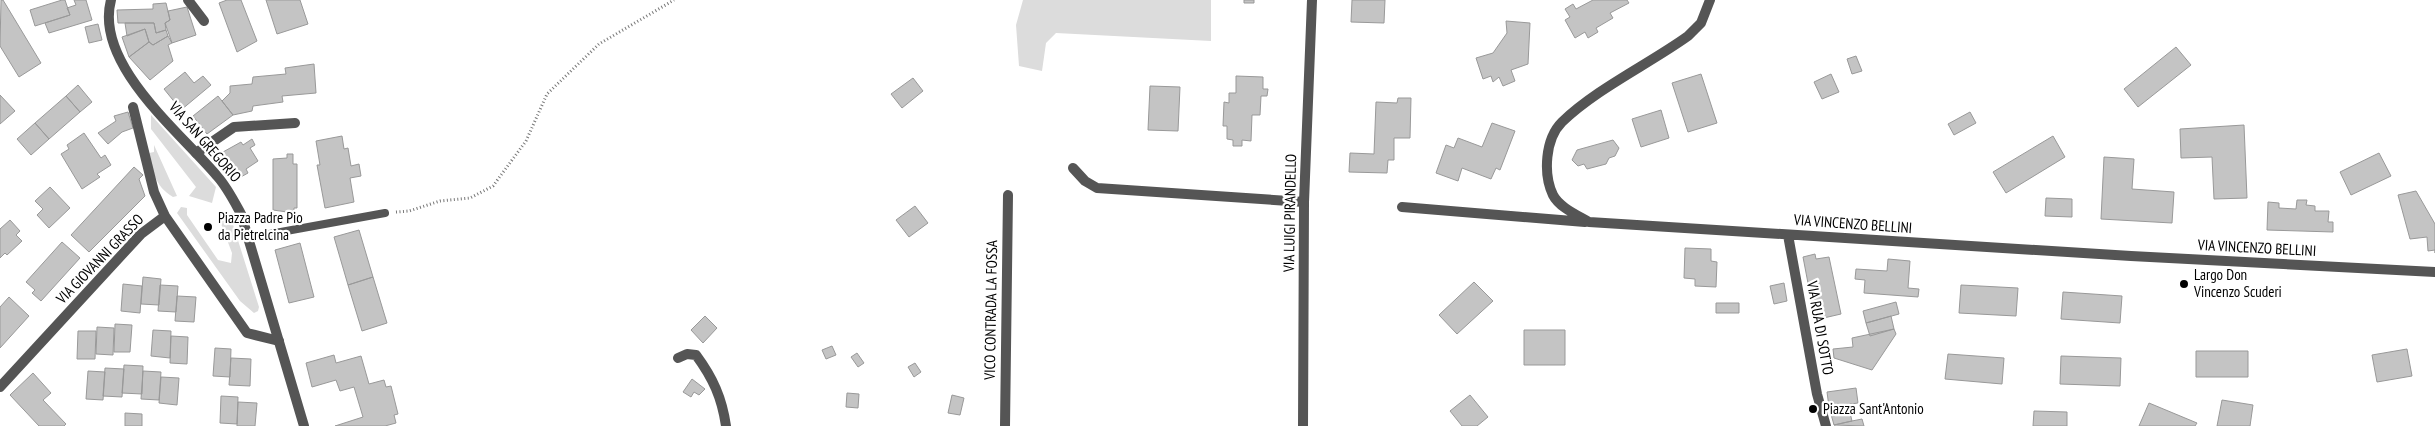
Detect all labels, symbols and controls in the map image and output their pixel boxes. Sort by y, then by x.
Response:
street label: VIA SAN GREGORIO [165,97,246,186]
street label: VIA LUIGI PIRANDELLO [1279,154,1300,273]
place label: Piazza Padre Pio da Pietrelcina [218,208,303,244]
street label: VIA GIOVANNI GRASSO [51,210,147,308]
street label: VIA VINCENZO BELLINI [1792,210,1913,237]
marker: Piazza Padre Pio da Pietrelcina [202,221,214,233]
street label: VIA VINCENZO BELLINI [2196,235,2317,260]
street label: VICO CONTRADA LA FOSSA [980,239,1001,381]
place label: Largo Don Vincenzo Scuderi [2193,265,2282,301]
street label: VIA RUA DI SOTTO [1803,278,1838,376]
marker: Largo Don Vincenzo Scuderi [2178,278,2190,290]
place label: Piazza Sant'Antonio [1823,399,1924,418]
marker: Piazza Sant'Antonio [1807,403,1819,415]

